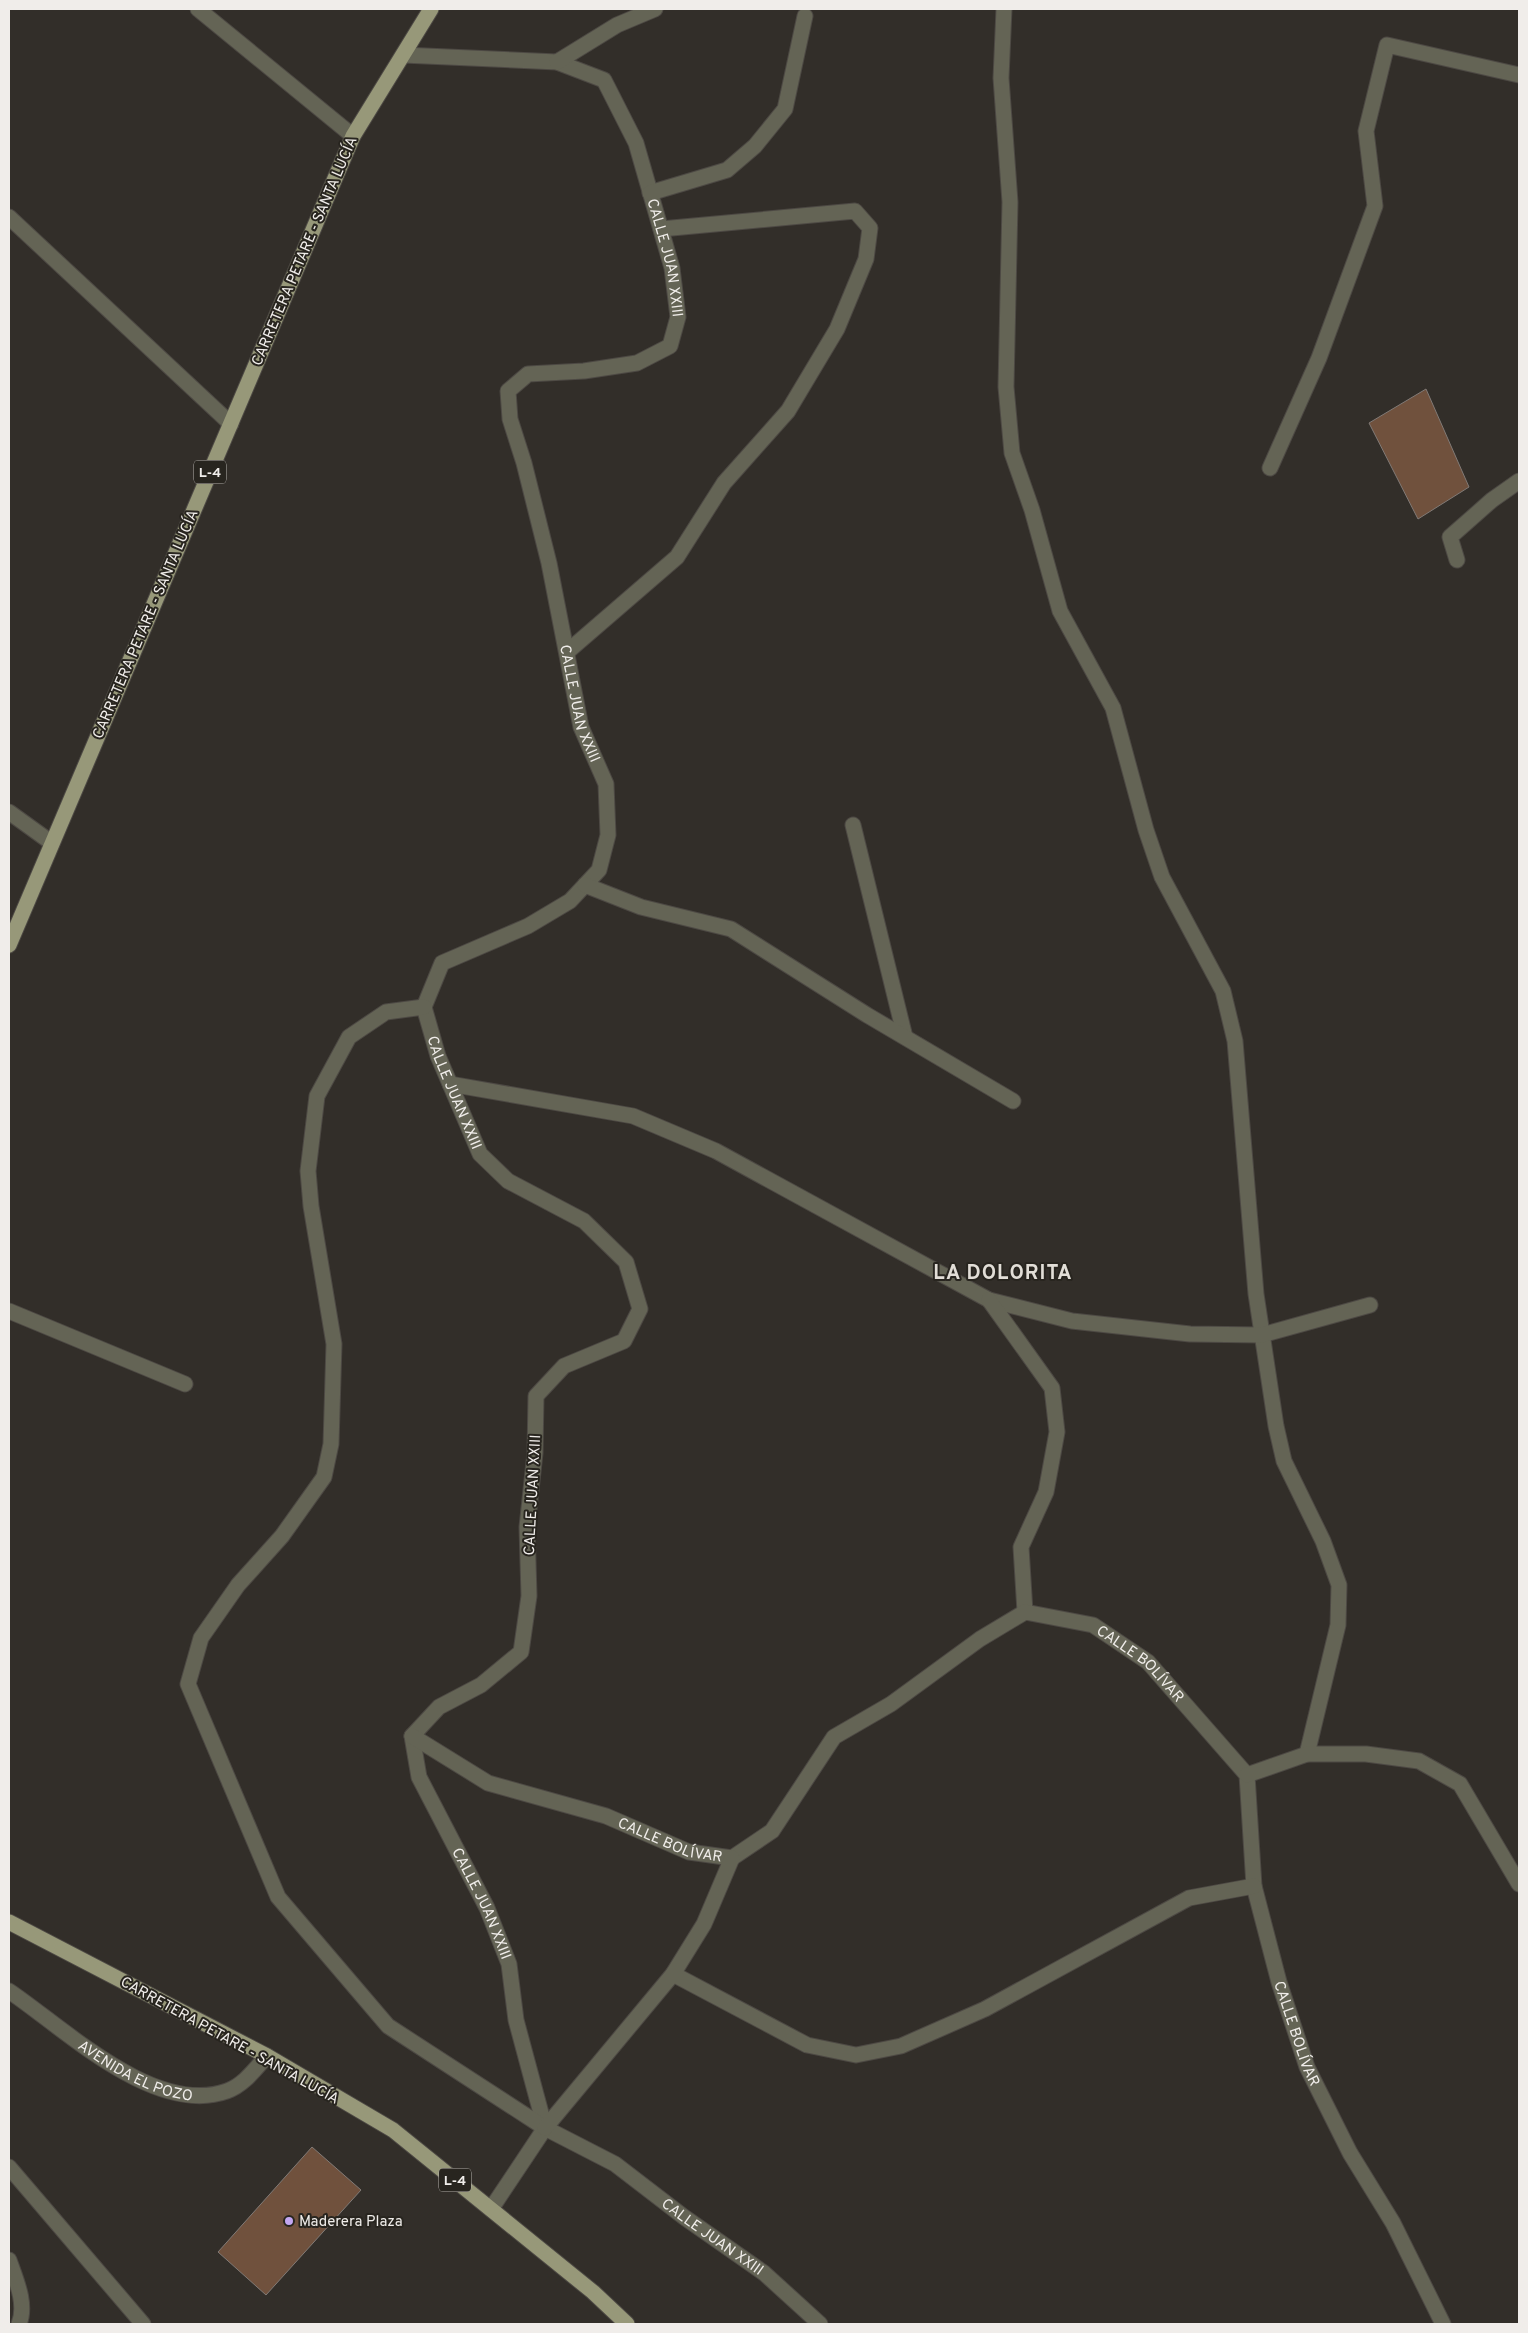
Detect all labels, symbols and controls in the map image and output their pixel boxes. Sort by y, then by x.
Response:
street label: CARRETERA PETARE - SANTA LUCÍA [247,134,362,369]
street label: CALLE JUAN XXIII [642,197,686,318]
road number: L-4 [194,461,226,484]
street label: CARRETERA PETARE - SANTA LUCÍA [88,507,203,742]
street label: CALLE JUAN XXIII [554,643,603,766]
street label: CALLE JUAN XXIII [422,1034,485,1153]
district label: LA DOLORITA [933,1261,1073,1287]
street label: CALLE JUAN XXIII [521,1434,546,1556]
street label: CALLE BOLÍVAR [1092,1622,1187,1707]
street label: CALLE BOLÍVAR [614,1814,724,1868]
street label: CALLE JUAN XXIII [447,1845,514,1963]
street label: CARRETERA PETARE - SANTA LUCÍA [117,1972,342,2110]
street label: CALLE BOLÍVAR [1268,1979,1323,2090]
street label: AVENIDA EL POZO [73,2037,194,2107]
road number: L-4 [439,2168,471,2192]
street label: CALLE JUAN XXIII [657,2195,767,2281]
place label: Maderera Plaza [299,2213,403,2232]
marker: Maderera Plaza [283,2215,295,2227]

